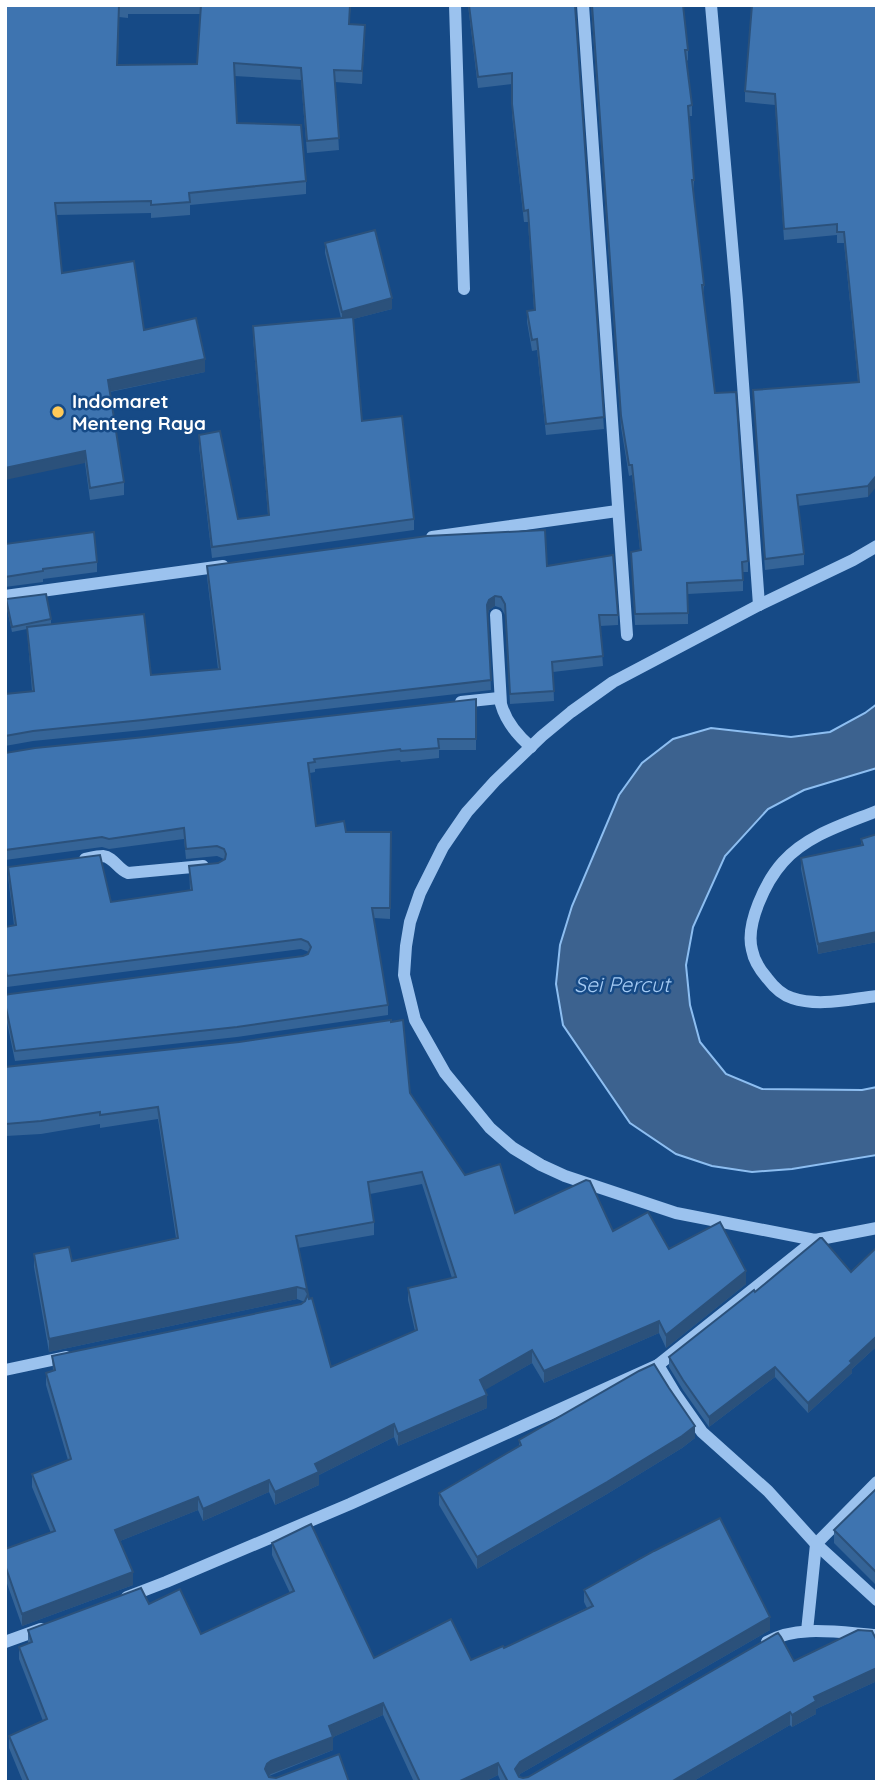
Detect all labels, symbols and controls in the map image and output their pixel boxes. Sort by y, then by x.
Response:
place label: Indomaret Menteng Raya [72,389,206,435]
marker: Indomaret Menteng Raya [50,404,66,420]
water label: Sei Percut [574,971,673,997]

